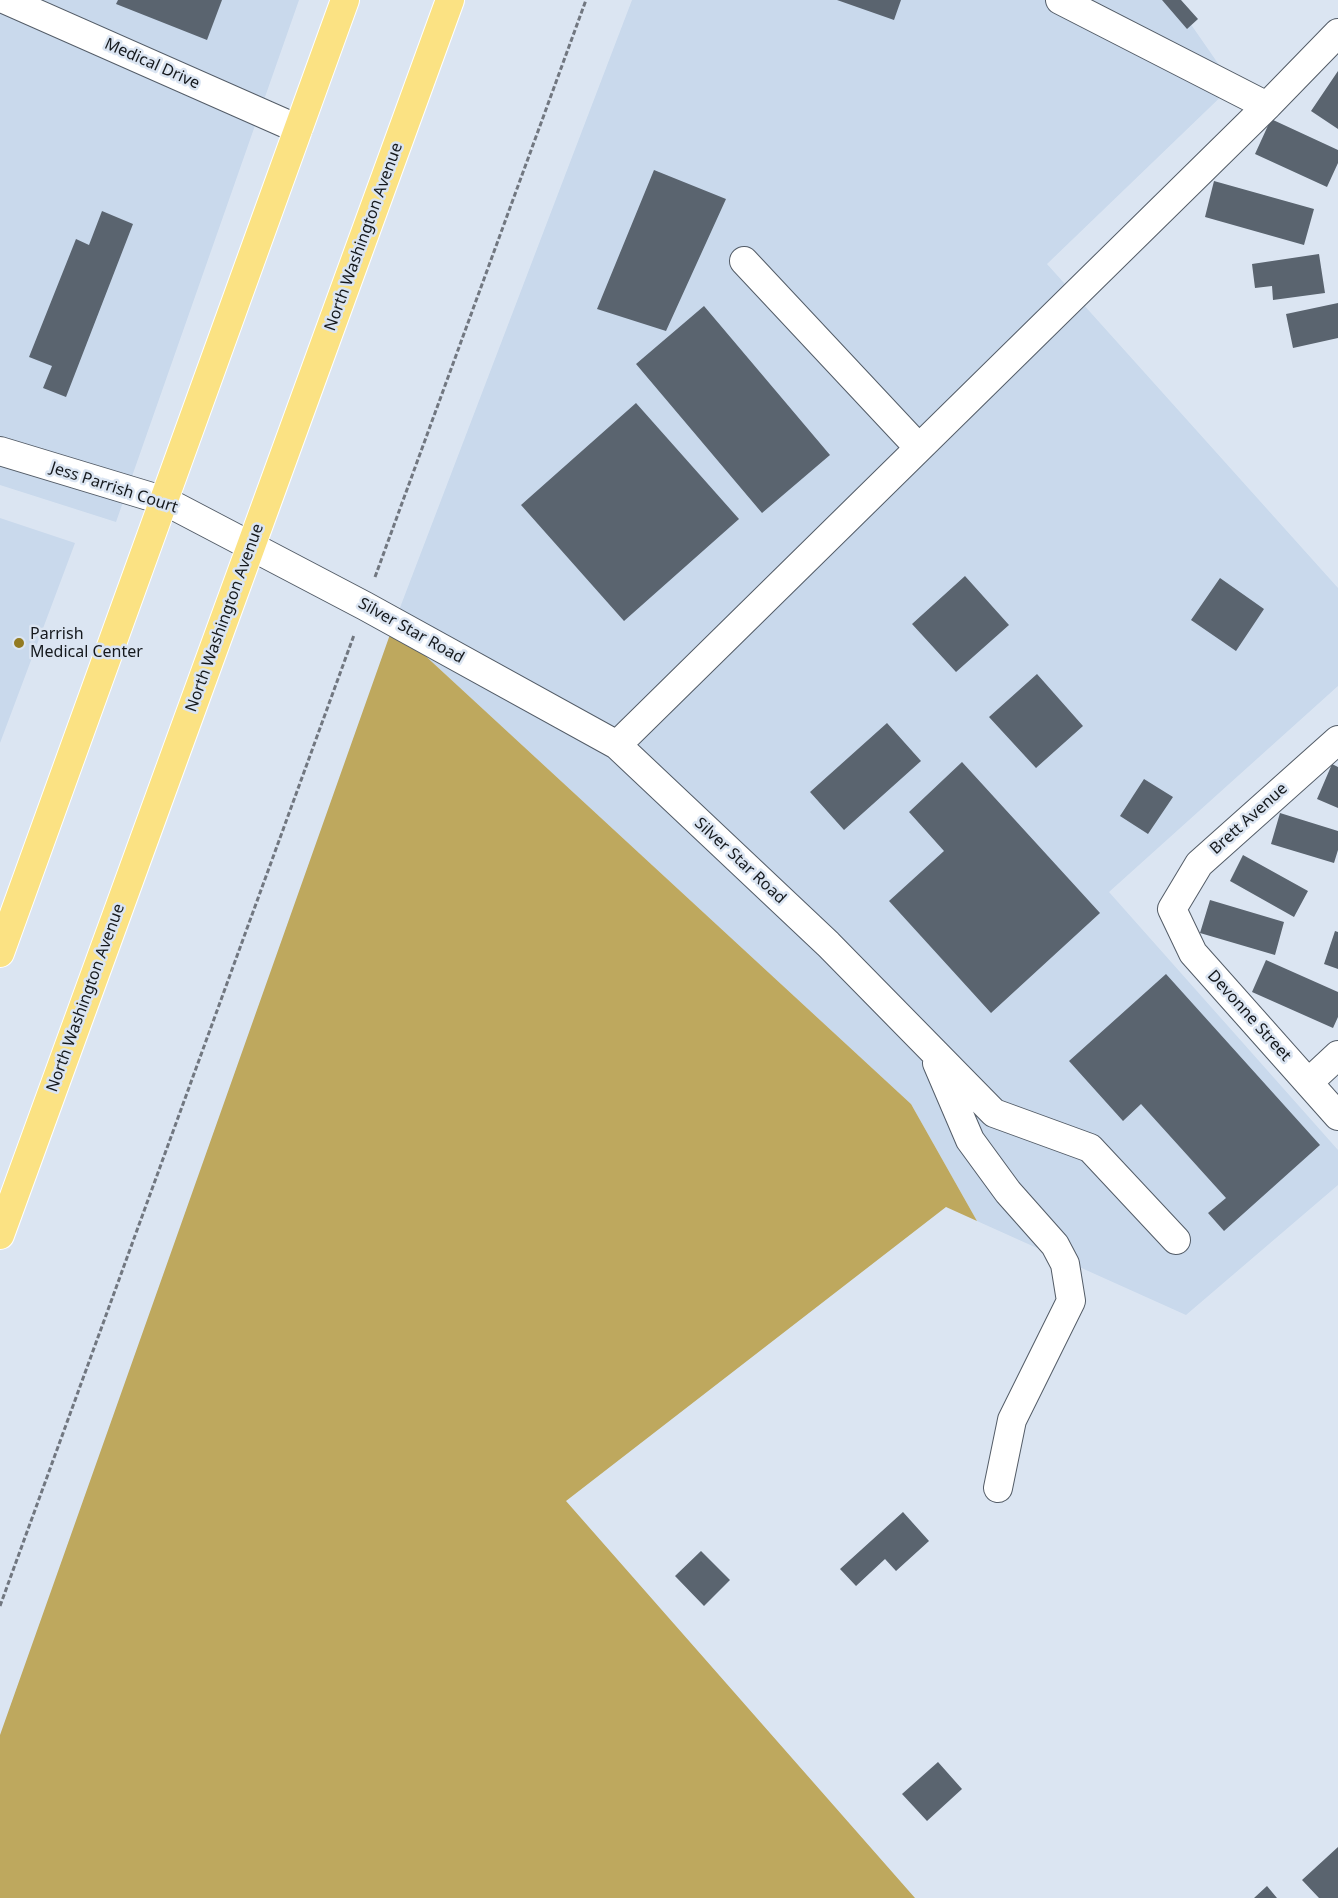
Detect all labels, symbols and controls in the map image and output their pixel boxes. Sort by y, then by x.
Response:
street label: Medical Drive [101,34,203,94]
street label: North Washington Avenue [321,140,407,334]
street label: Jess Parrish Court [48,458,180,518]
street label: North Washington Avenue [182,521,268,715]
street label: Silver Star Road [355,594,467,668]
place label: Parrish Medical Center [30,624,143,662]
marker: Parrish Medical Center [12,636,26,650]
street label: Brett Avenue [1206,779,1292,859]
street label: Silver Star Road [690,814,790,908]
street label: North Washington Avenue [43,901,129,1095]
street label: Devonne Street [1203,967,1295,1065]

